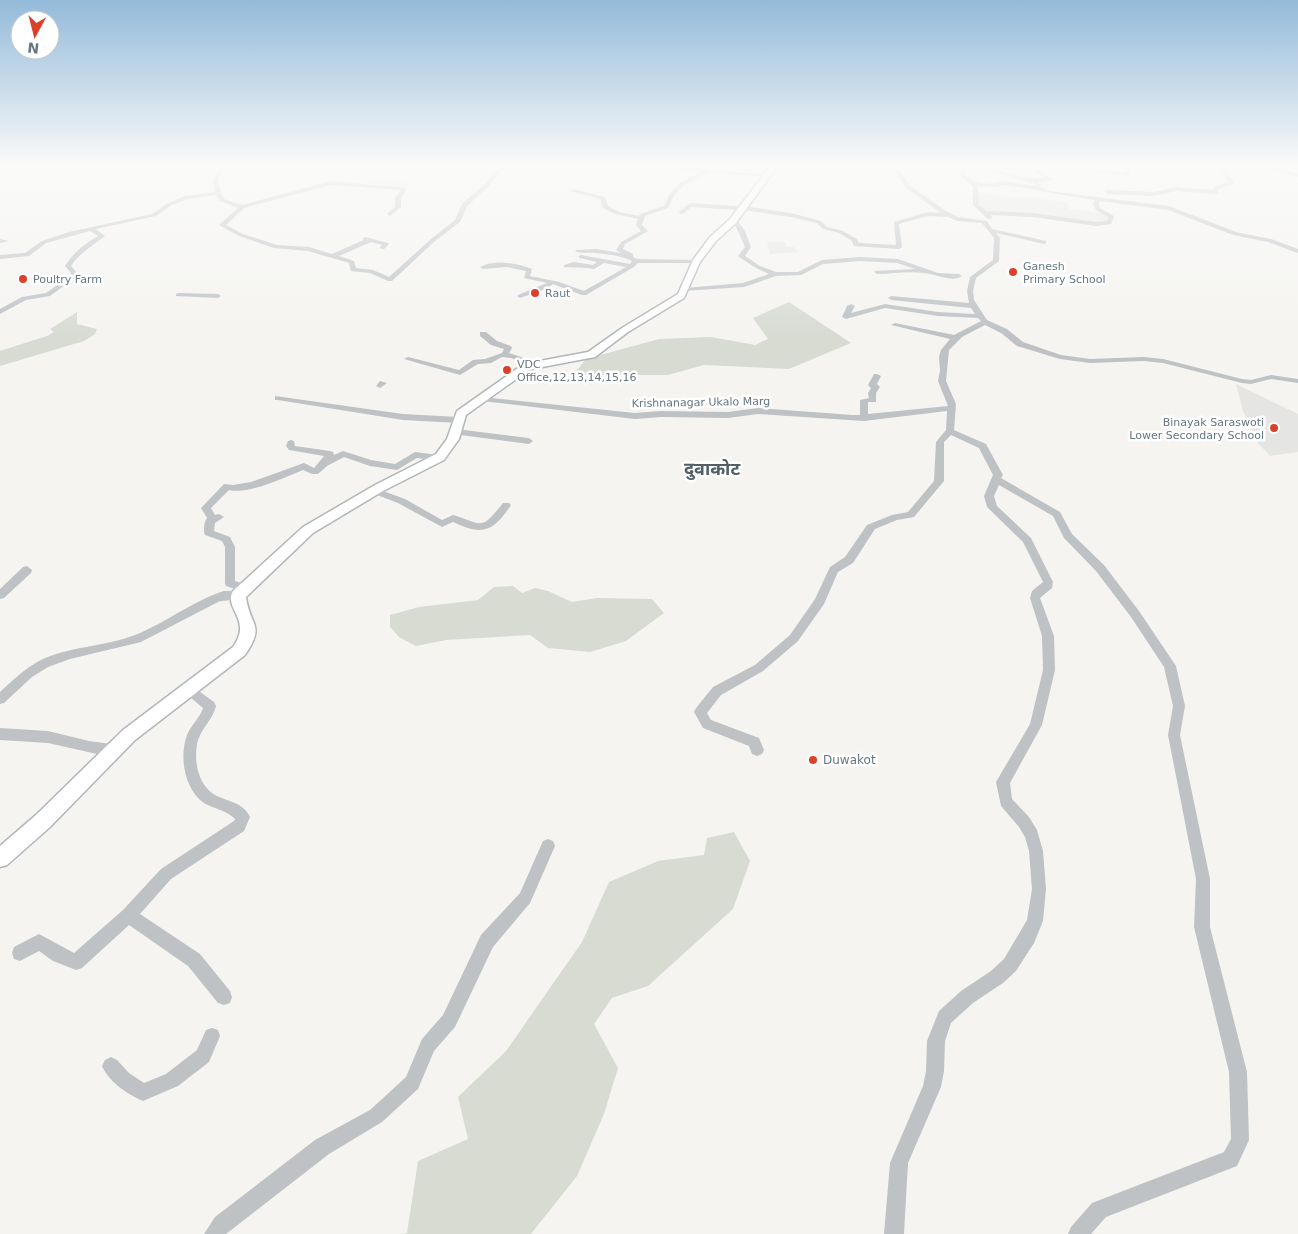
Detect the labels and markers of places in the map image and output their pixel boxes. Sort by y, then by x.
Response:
place label: Ganesh Primary School [1023,260,1106,286]
marker: Ganesh Primary School [1007,266,1019,278]
marker: Poultry Farm [17,273,29,285]
place label: Poultry Farm [33,273,102,286]
marker: Raut [529,287,541,299]
place label: Raut [545,287,571,300]
place label: VDC Office,12,13,14,15,16 [517,358,637,384]
marker: VDC Office,12,13,14,15,16 [501,364,513,376]
place label: Binayak Saraswoti Lower Secondary School [1129,416,1264,442]
marker: Binayak Saraswoti Lower Secondary School [1268,422,1280,434]
place label: Duwakot [823,753,876,767]
marker: Duwakot [807,754,819,766]

